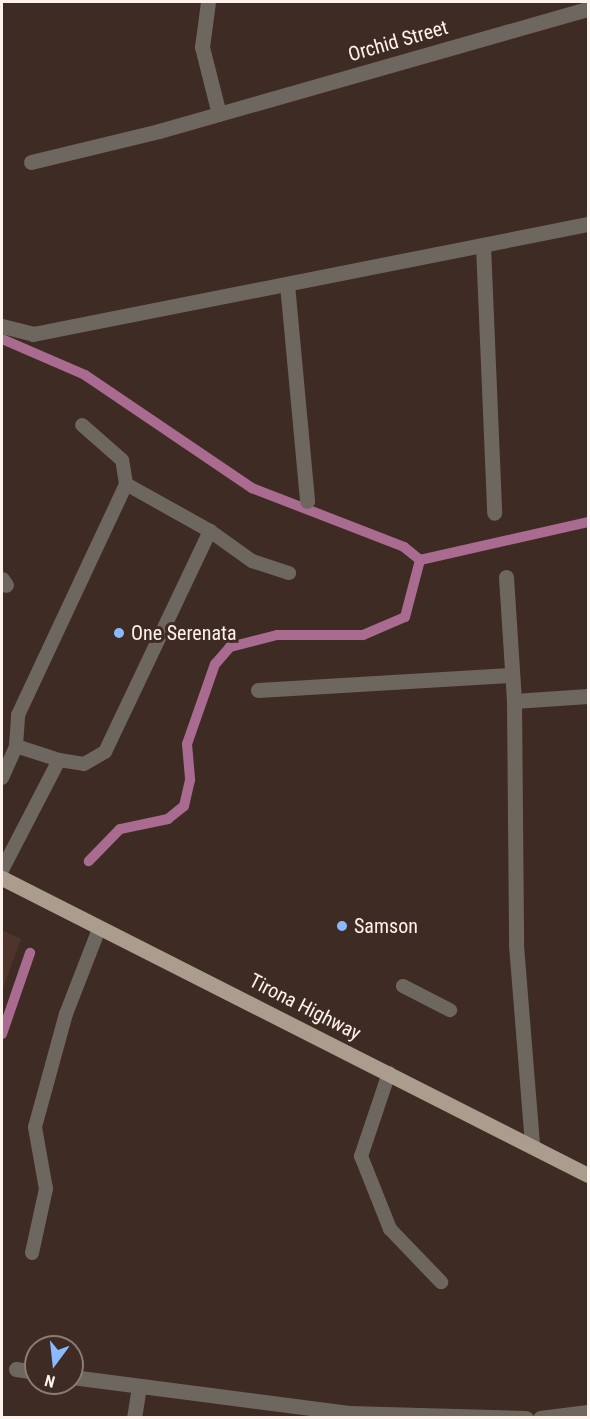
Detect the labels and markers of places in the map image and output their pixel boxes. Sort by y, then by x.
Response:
place label: One Serenata [131,621,236,645]
marker: One Serenata [112,626,126,640]
place label: Samson [354,914,418,938]
marker: Samson [335,919,349,933]

